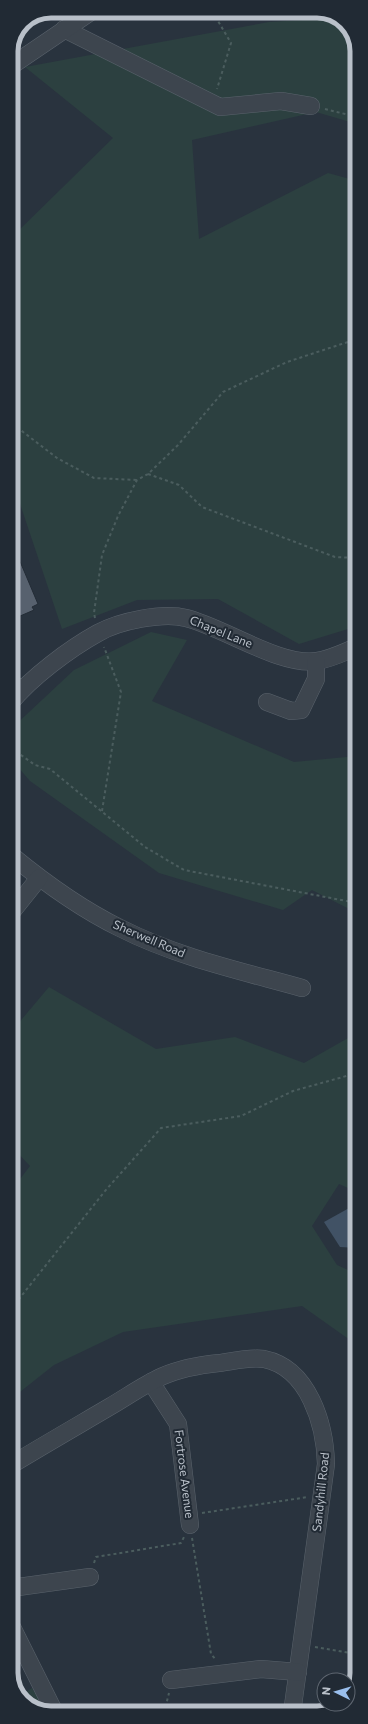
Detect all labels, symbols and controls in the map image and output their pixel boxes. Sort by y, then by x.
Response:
street label: Chapel Lane [188,612,255,650]
street label: Sherwell Road [111,917,188,960]
street label: Fortrose Avenue [173,1429,197,1519]
street label: Sandyhill Road [309,1451,331,1532]
north arrow [316,1672,356,1712]
text: N [319,1686,332,1696]

